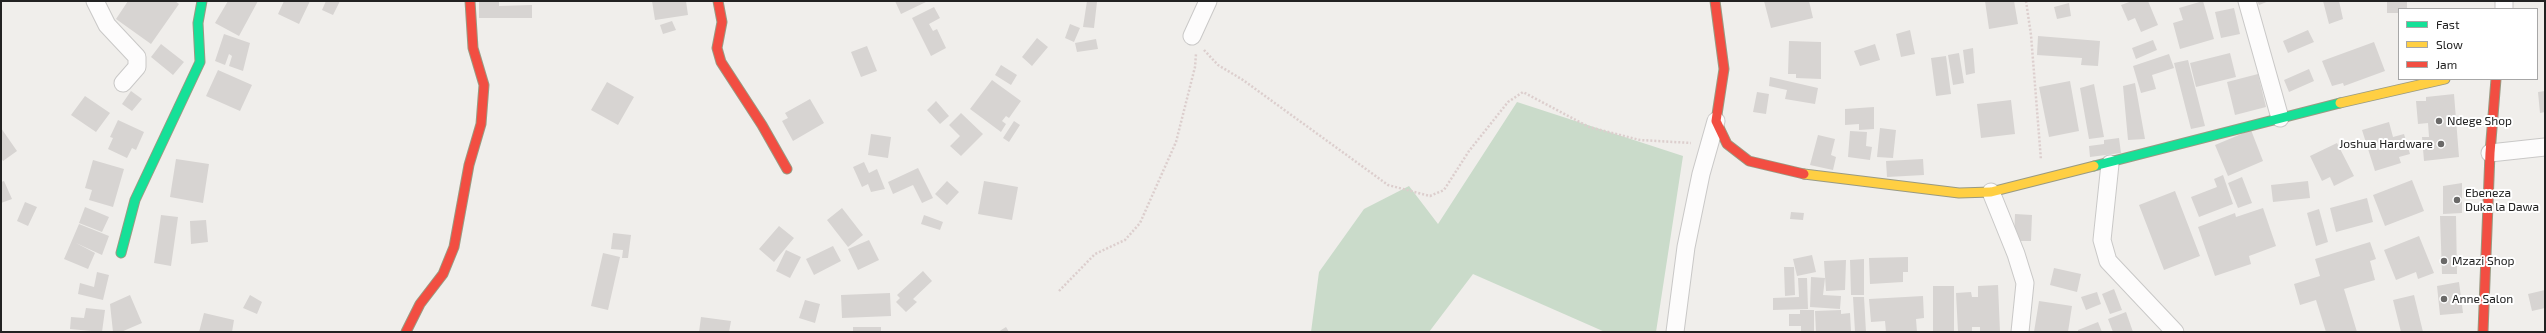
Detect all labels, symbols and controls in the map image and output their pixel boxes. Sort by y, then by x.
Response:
legend [2398,8,2538,80]
text: Fast [2436,17,2459,31]
text: Slow [2436,37,2463,51]
text: Jam [2436,57,2457,71]
place label: Ndege Shop [2447,114,2512,128]
marker: Ndege Shop [2434,116,2444,126]
place label: Joshua Hardware [2339,137,2433,151]
marker: Joshua Hardware [2436,139,2446,149]
place label: Ebeneza Duka la Dawa [2465,186,2539,214]
marker: Ebeneza Duka la Dawa [2452,195,2462,205]
place label: Mzazi Shop [2452,254,2514,268]
marker: Mzazi Shop [2439,256,2449,266]
place label: Anne Salon [2452,292,2513,306]
marker: Anne Salon [2439,294,2449,304]

